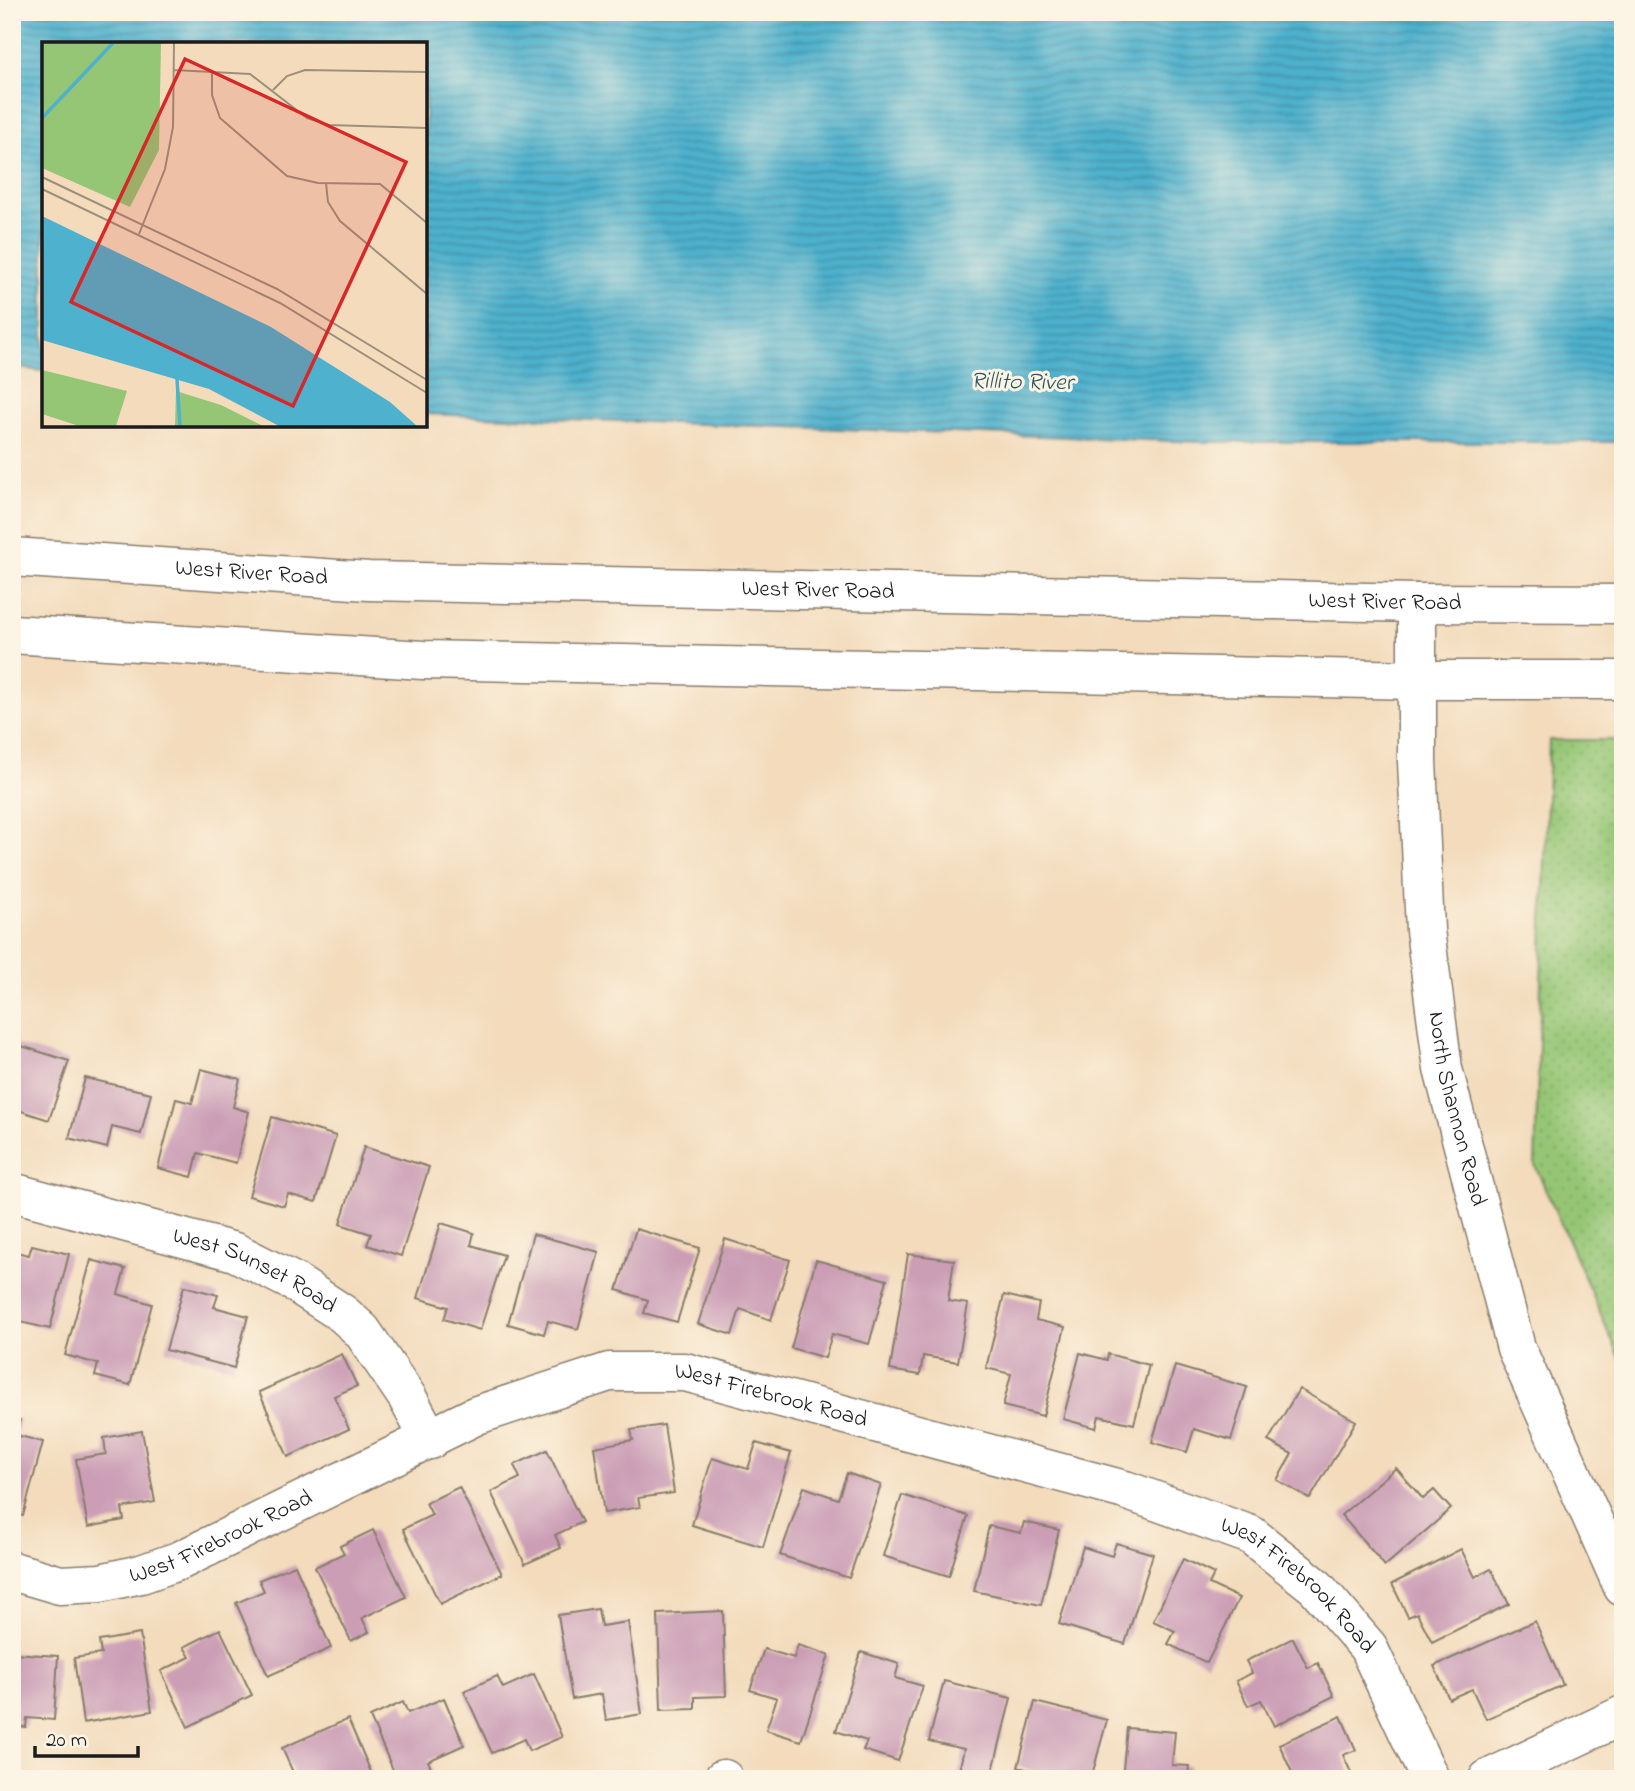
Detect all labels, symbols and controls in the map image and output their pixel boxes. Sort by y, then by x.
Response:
inset map [42,42,427,427]
water label: Rillito River [971,365,1076,401]
street label: West River Road [174,552,329,595]
street label: West River Road [741,572,895,609]
street label: West River Road [1308,584,1462,620]
street label: North Shannon Road [1419,1010,1495,1210]
street label: West Sunset Road [169,1219,343,1322]
street label: West Firebrook Road [675,1356,871,1437]
street label: West Firebrook Road [127,1481,318,1593]
street label: West Firebrook Road [1216,1509,1383,1661]
scale bar [35,1714,138,1758]
text: 20 m [46,1726,87,1756]

